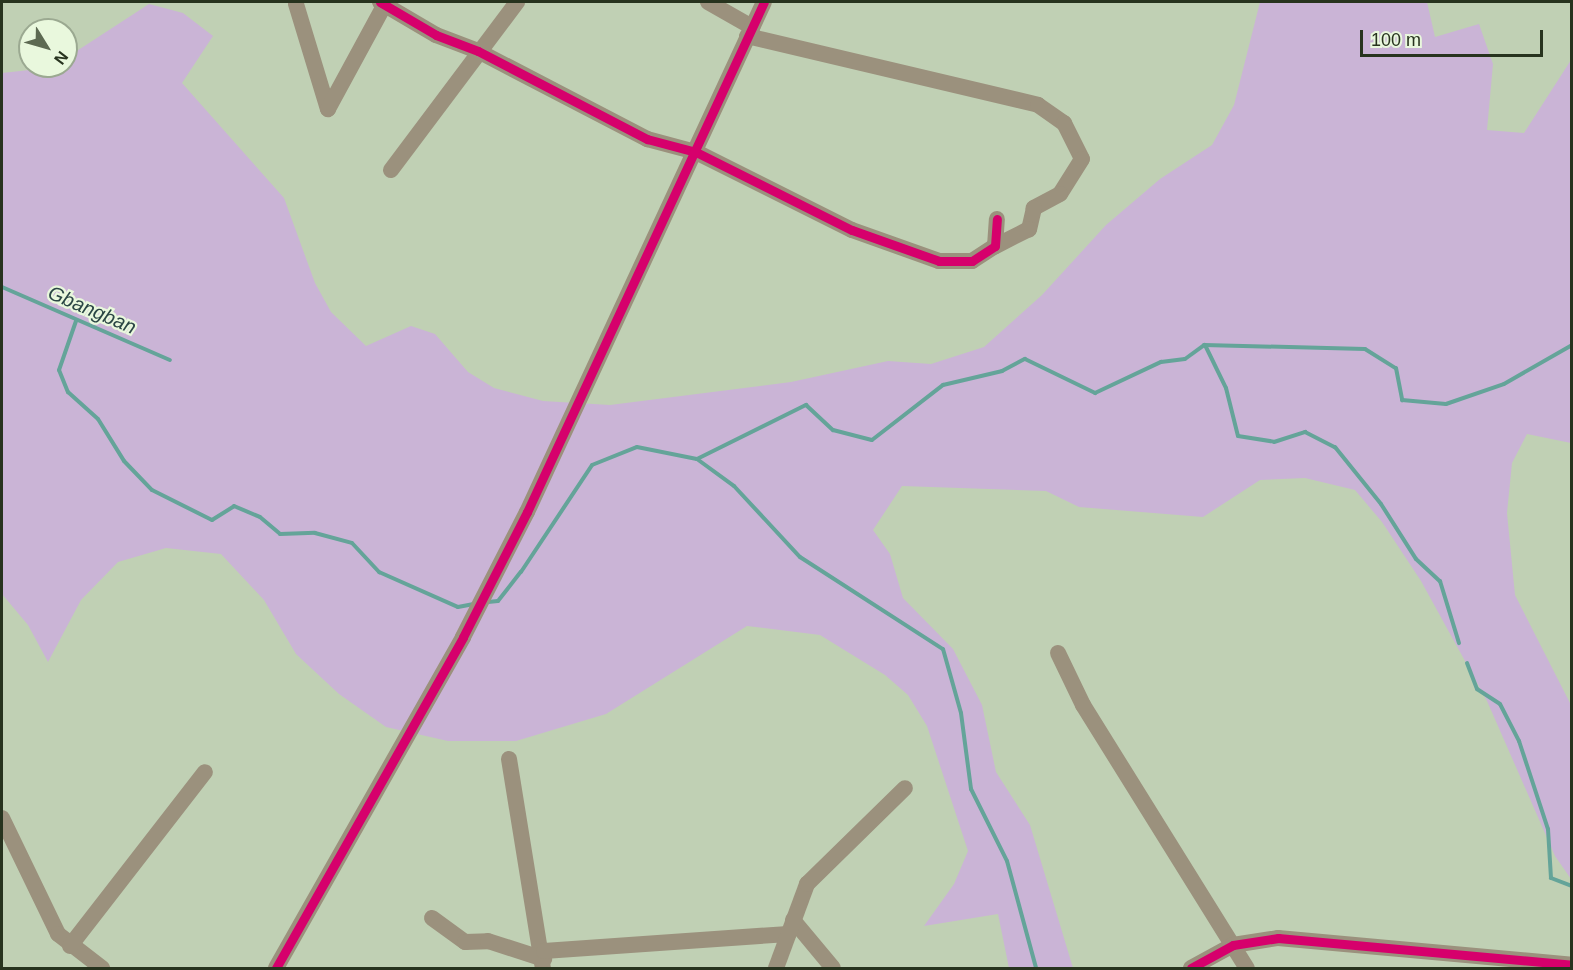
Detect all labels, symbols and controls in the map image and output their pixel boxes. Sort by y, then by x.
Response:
north arrow [18,18,78,78]
scale bar [1363,18,1546,56]
text: 100 m [1371,30,1421,50]
text: N [51,48,71,68]
water label: Gbangban [44,281,140,339]

